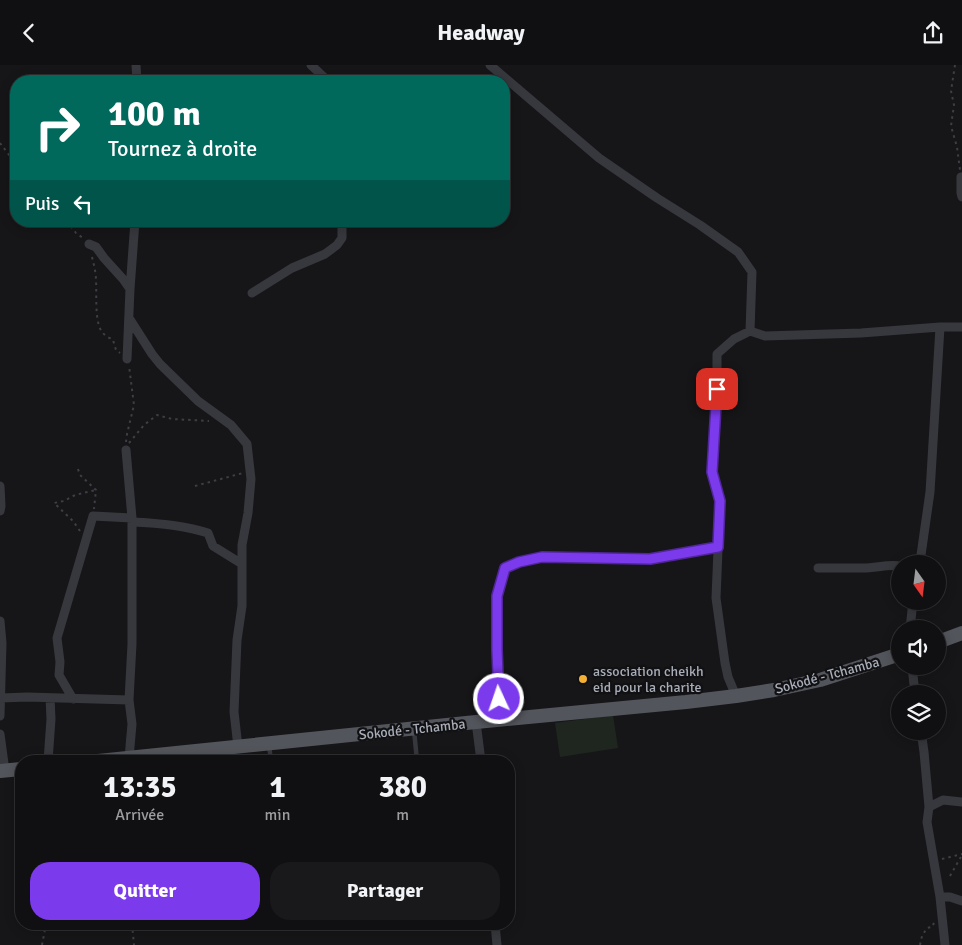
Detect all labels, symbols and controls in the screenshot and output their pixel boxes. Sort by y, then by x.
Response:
icon: back [15,19,43,47]
text: Headway [437,19,525,46]
icon: share [919,19,947,47]
text: 100 m [108,92,201,135]
icon: right [25,95,90,160]
text: Tournez à droite [108,135,257,162]
icon: left [69,190,97,218]
text: Puis [25,192,59,216]
pin [696,368,738,410]
icon: arrive [703,375,731,403]
north arrow [891,555,946,610]
map controls [891,555,946,740]
button: sound [891,620,946,675]
street label: Sokodé - Tchamba [773,653,881,698]
place label: association cheikh eid pour la charite [593,663,704,696]
position arrow [472,672,524,724]
marker: association cheikh eid pour la charite [577,673,589,685]
button: layers [891,685,946,740]
street label: Sokodé - Tchamba [358,715,466,744]
text: 13:35 [103,769,177,806]
text: 1 [269,769,286,806]
text: 380 [378,769,427,806]
text: Arrivée [115,805,164,825]
text: min [265,805,290,825]
text: m [396,805,409,825]
button: Quitter [30,862,260,920]
button: Partager [270,862,500,920]

